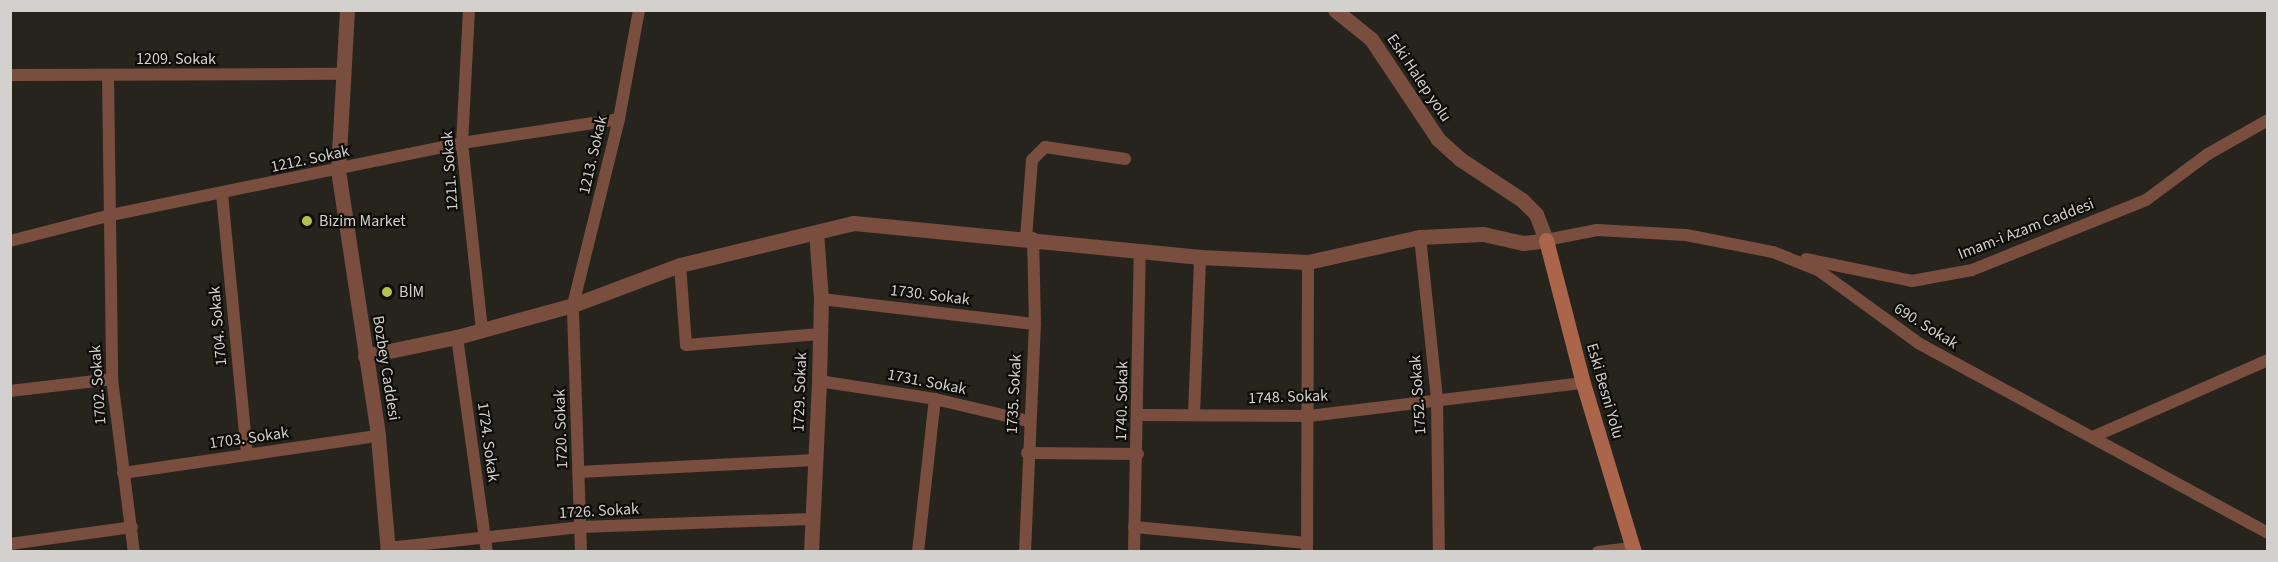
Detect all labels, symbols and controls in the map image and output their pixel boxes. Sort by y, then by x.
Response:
street label: Eski Halep yolu [1383,30,1455,126]
street label: 1209. Sokak [136,49,216,69]
street label: 1213. Sokak [575,114,611,196]
street label: 1211. Sokak [438,130,462,212]
street label: 1212. Sokak [269,141,351,177]
street label: Imam-i Azam Caddesi [1955,194,2097,264]
place label: Bizim Market [319,211,406,231]
marker: Bizim Market [300,214,314,228]
street label: 1730. Sokak [889,281,971,309]
place label: BİM [399,282,424,302]
street label: 1704. Sokak [205,285,231,367]
marker: BİM [380,285,394,299]
street label: 690. Sokak [1890,299,1962,353]
street label: Bozbey Caddesi [368,314,404,422]
street label: Eski Besni Yolu [1582,341,1628,441]
street label: 1702. Sokak [86,344,110,426]
street label: 1729. Sokak [789,352,811,432]
street label: 1735. Sokak [1002,354,1026,434]
street label: 1752. Sokak [1406,354,1430,436]
street label: 1740. Sokak [1112,361,1132,441]
street label: 1731. Sokak [886,365,968,399]
street label: 1748. Sokak [1248,386,1328,408]
street label: 1720. Sokak [550,389,572,469]
street label: 1724. Sokak [473,401,503,483]
street label: 1703. Sokak [208,423,290,453]
street label: 1726. Sokak [559,499,639,523]

